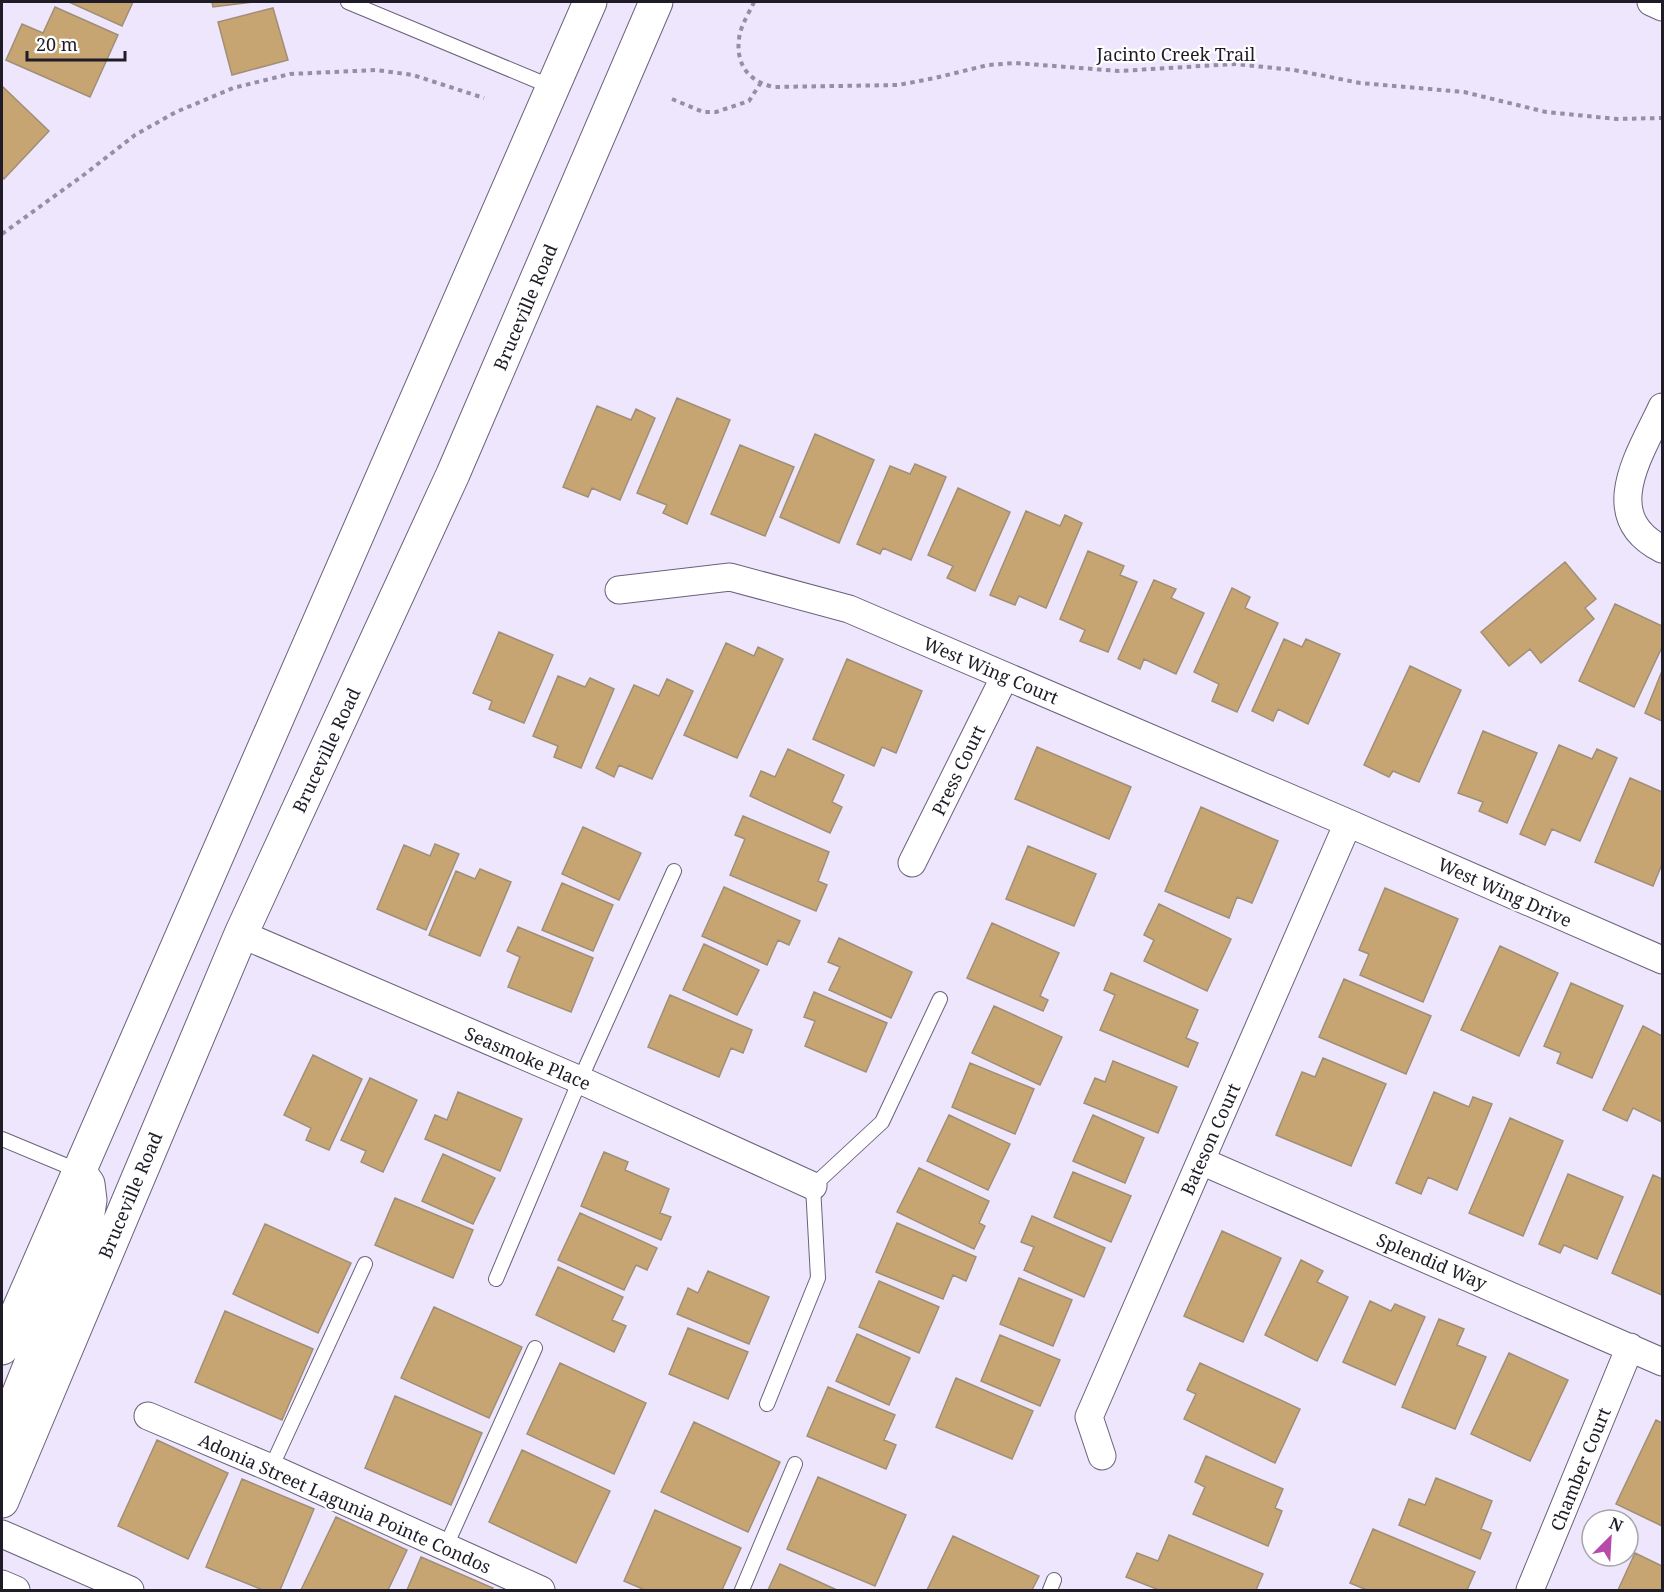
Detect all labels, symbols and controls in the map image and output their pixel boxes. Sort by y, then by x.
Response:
scale bar [27,24,124,62]
text: 20 m [36,32,78,56]
street label: Jacinto Creek Trail [1096,42,1256,66]
street label: Bruceville Road [488,240,562,374]
street label: West Wing Court [920,631,1062,709]
street label: Bruceville Road [287,684,365,816]
street label: Press Court [926,721,990,819]
street label: West Wing Drive [1434,852,1576,932]
street label: Seasmoke Place [461,1021,595,1095]
street label: Bateson Court [1175,1079,1245,1199]
street label: Bruceville Road [93,1128,167,1262]
street label: Splendid Way [1373,1227,1492,1295]
street label: Chamber Court [1544,1404,1616,1534]
street label: Adonia Street Lagunia Pointe Condos [195,1427,495,1579]
north arrow [1580,1508,1640,1568]
text: N [1606,1512,1627,1537]

